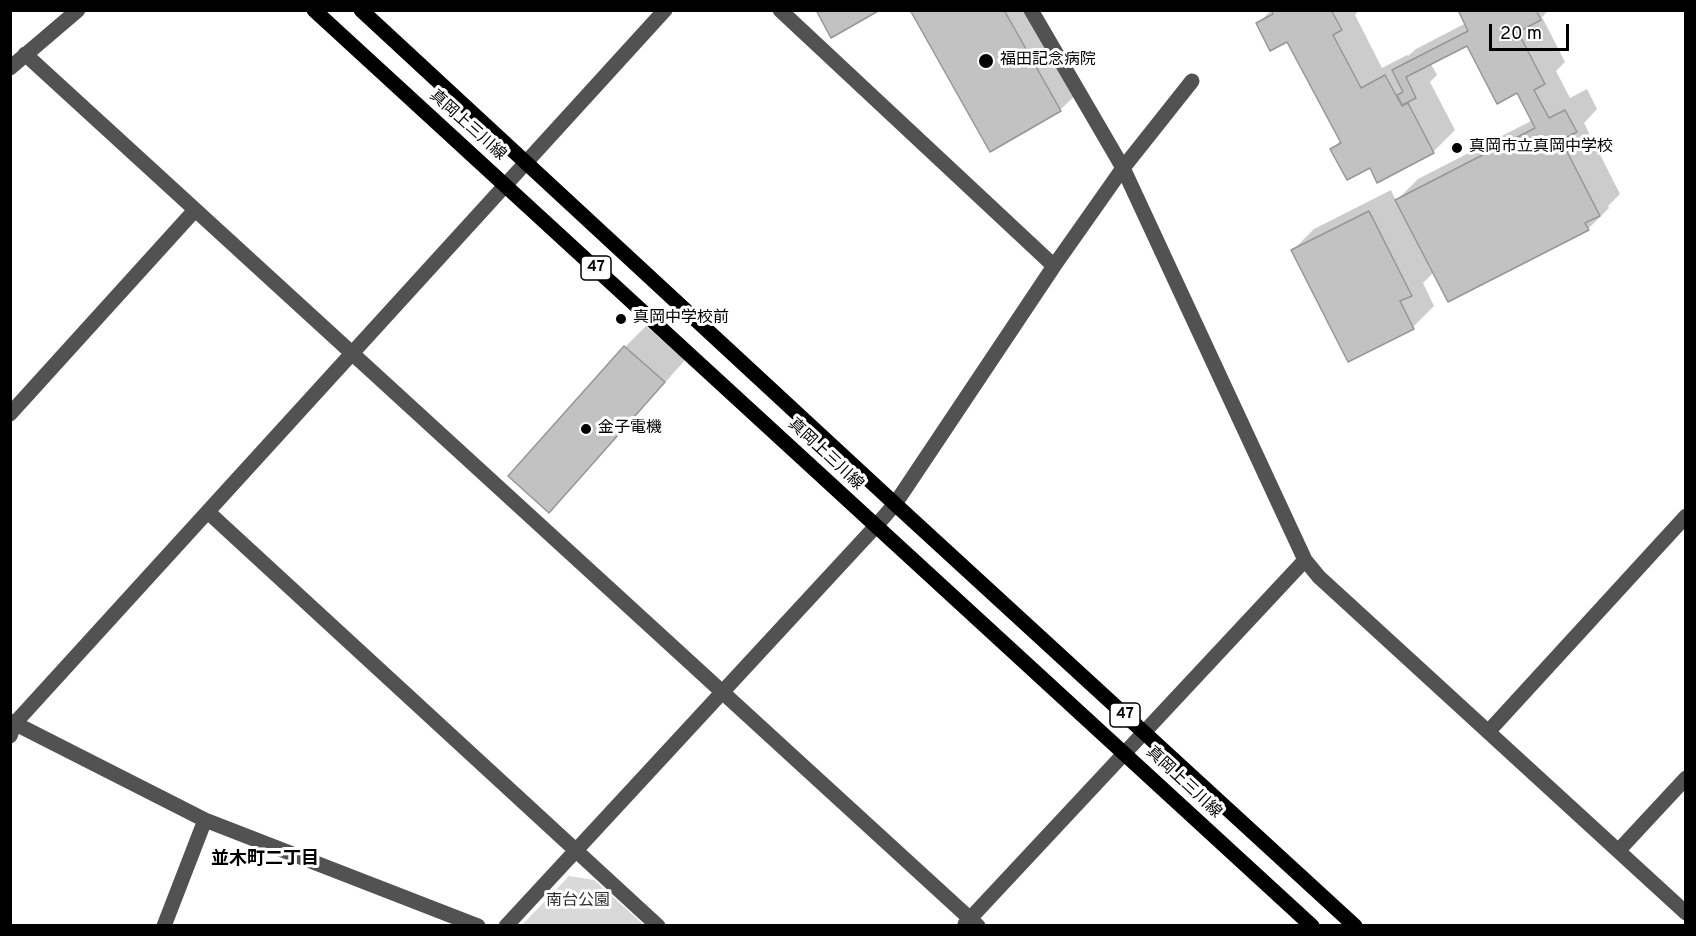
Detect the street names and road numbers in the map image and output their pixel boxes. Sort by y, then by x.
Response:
street label: 真岡上三川線 [425,87,509,165]
road number: 47 [581,256,611,280]
street label: 真岡上三川線 [783,415,867,495]
road number: 47 [1110,703,1140,727]
street label: 真岡上三川線 [1141,743,1225,823]

